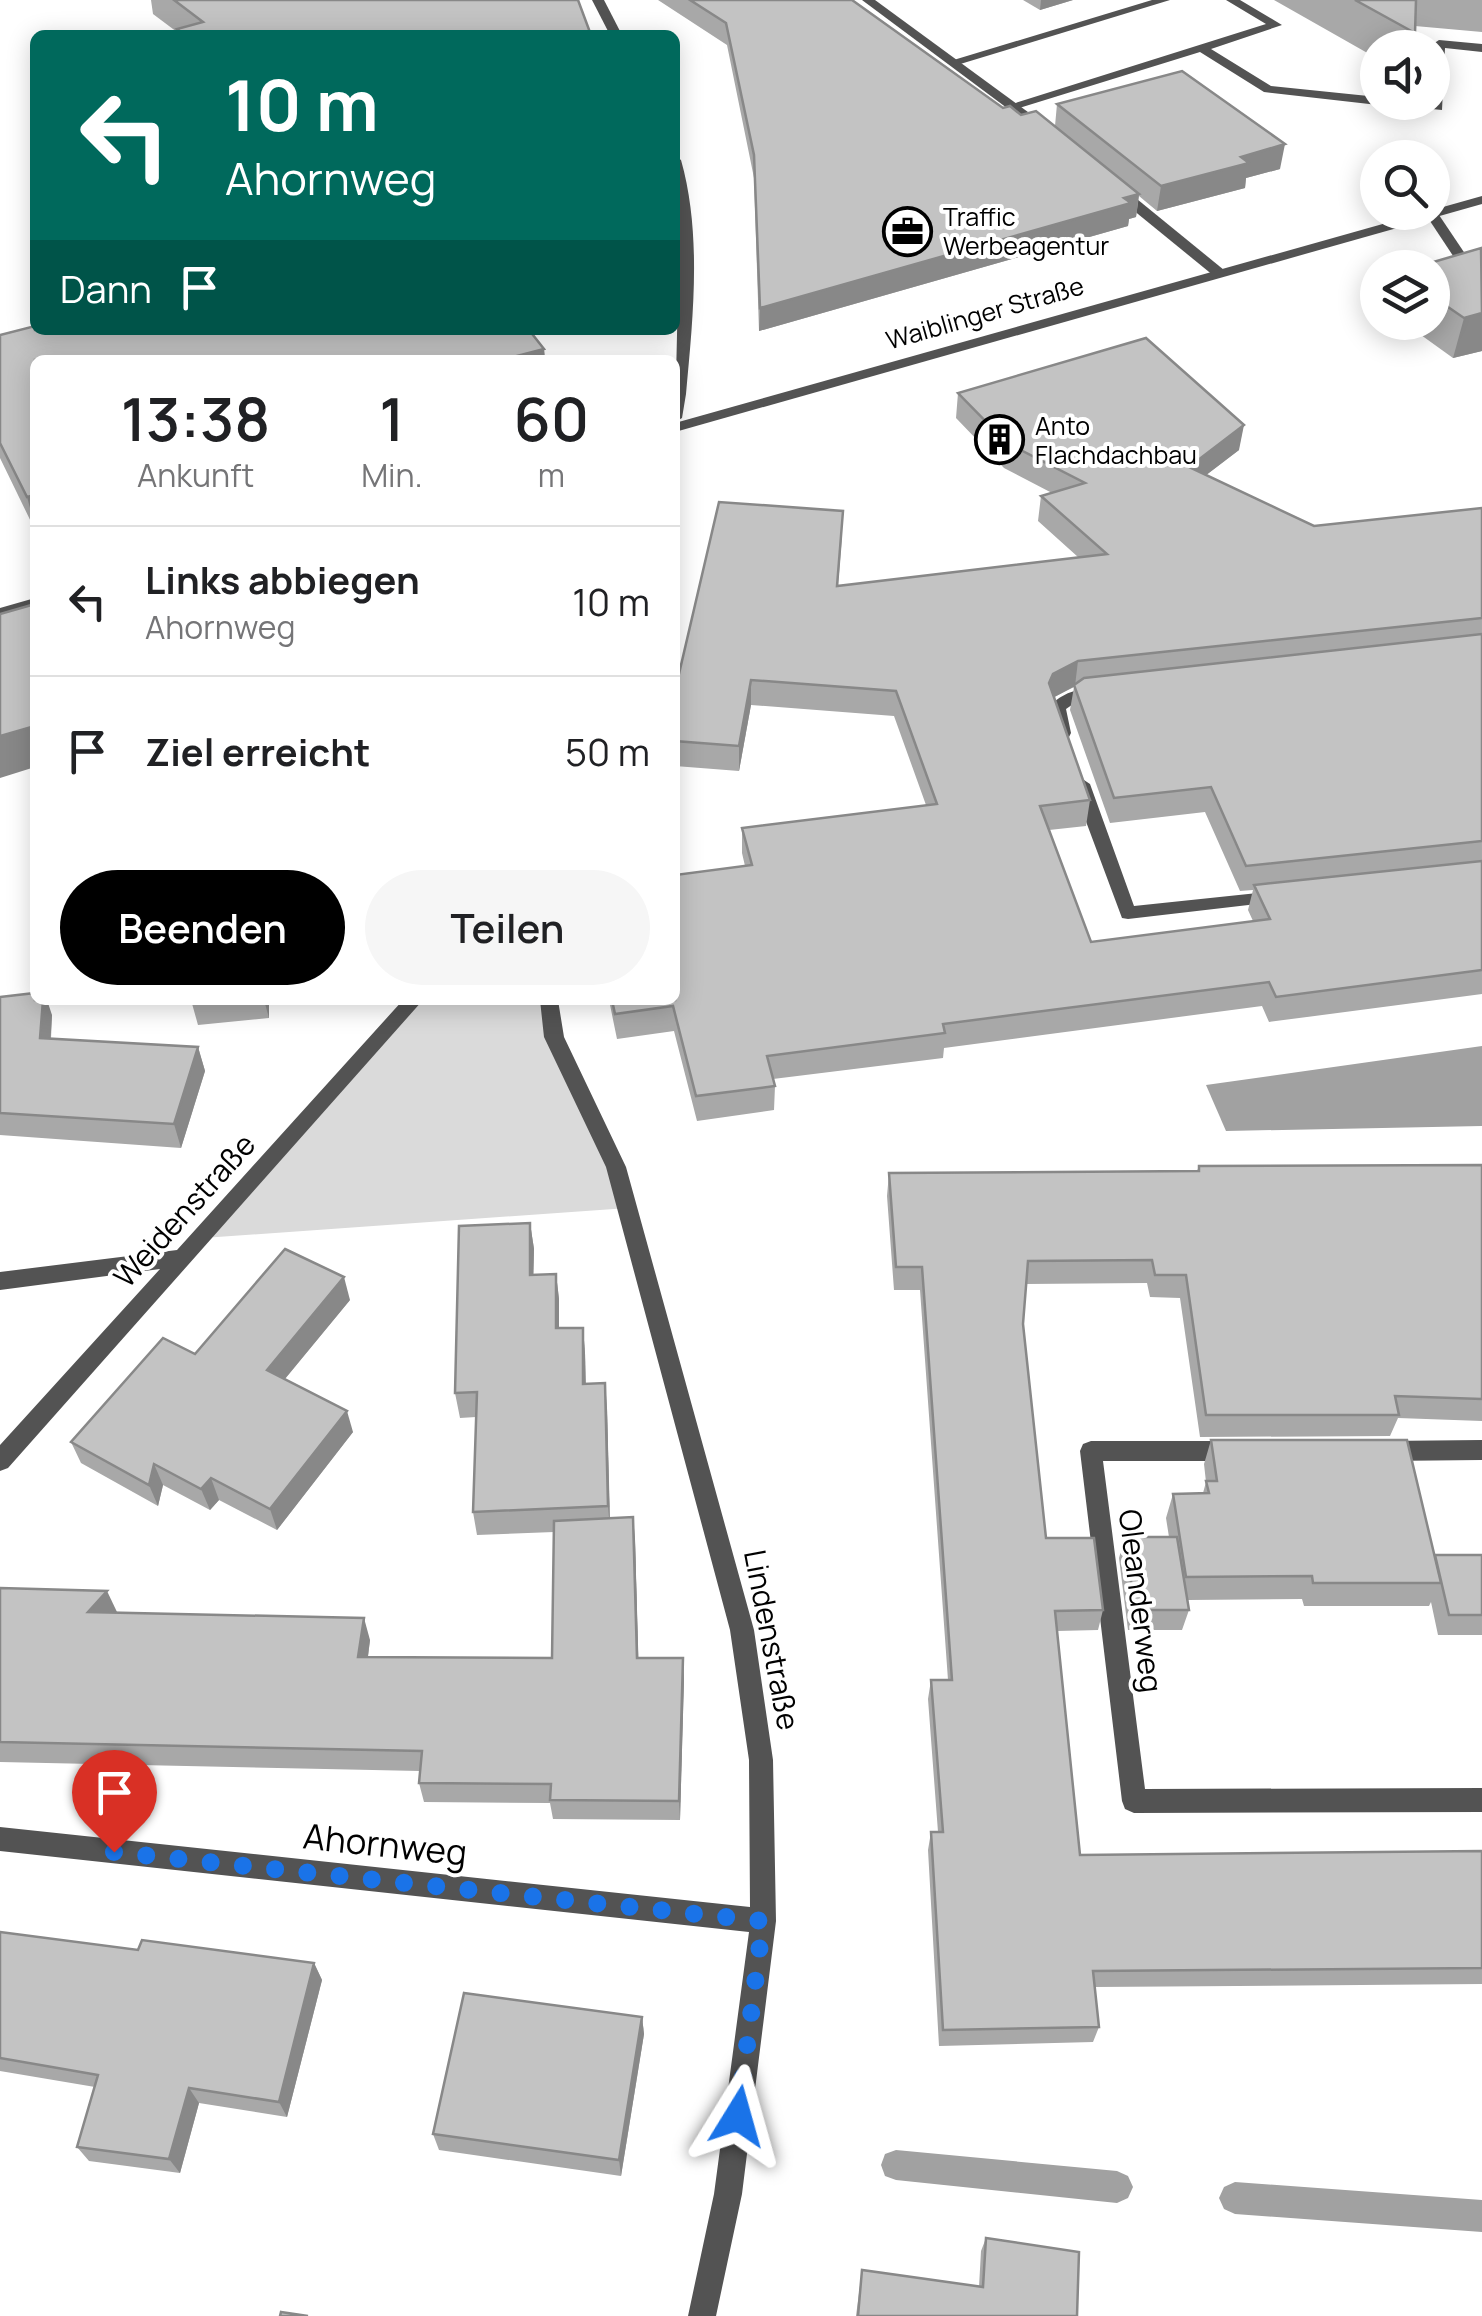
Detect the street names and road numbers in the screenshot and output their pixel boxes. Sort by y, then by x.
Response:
street label: Waiblinger Straße [882,268,1088,357]
street label: Weidenstraße [104,1124,264,1296]
street label: Oleanderweg [1110,1507,1173,1695]
street label: Lindenstraße [735,1546,810,1733]
street label: Ahornweg [301,1812,469,1876]

